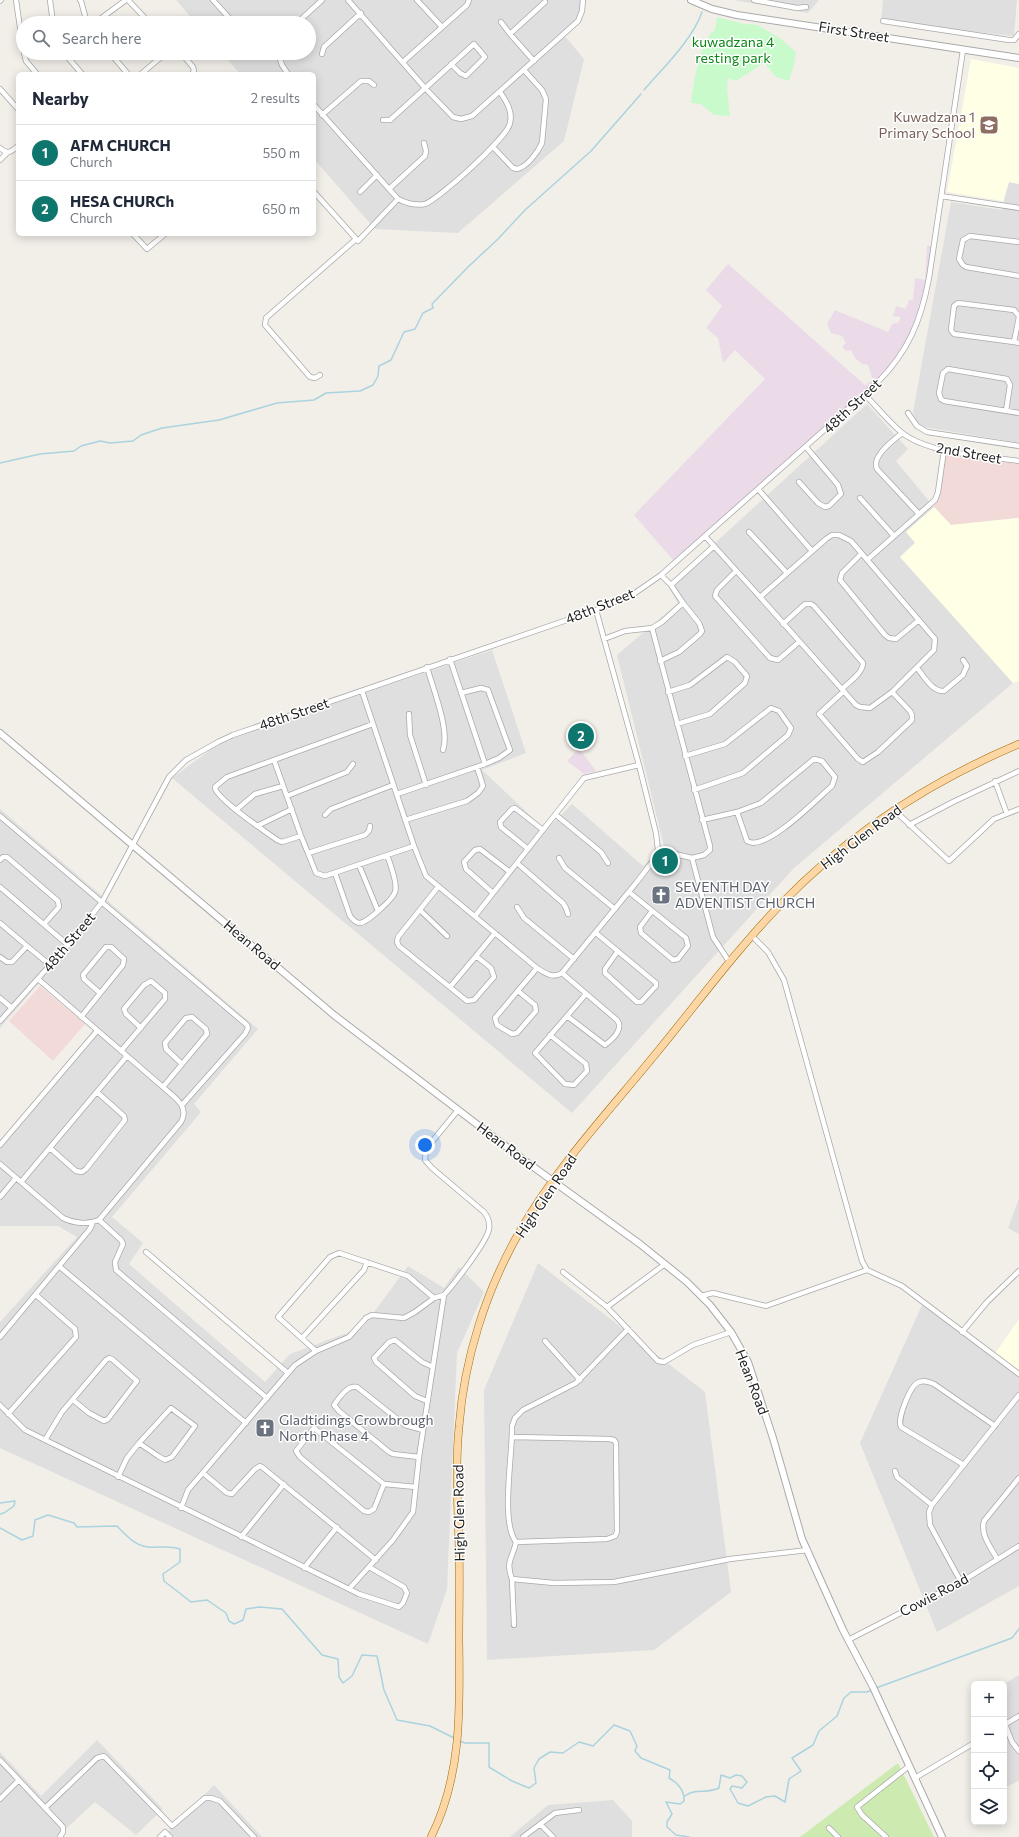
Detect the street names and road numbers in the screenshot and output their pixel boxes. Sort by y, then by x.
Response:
street label: First Street [818,18,891,46]
street label: 48th Street [819,374,884,437]
street label: 2nd Street [935,438,1003,467]
street label: 48th Street [563,584,637,627]
street label: 48th Street [257,694,331,733]
street label: High Glen Road [817,801,905,873]
street label: 48th Street [39,908,99,975]
street label: Hean Road [221,916,284,973]
street label: Hean Road [474,1118,539,1173]
street label: High Glen Road [511,1151,580,1241]
street label: Hean Road [732,1347,773,1417]
street label: High Glen Road [449,1464,468,1562]
street label: Cowie Road [897,1569,971,1620]

